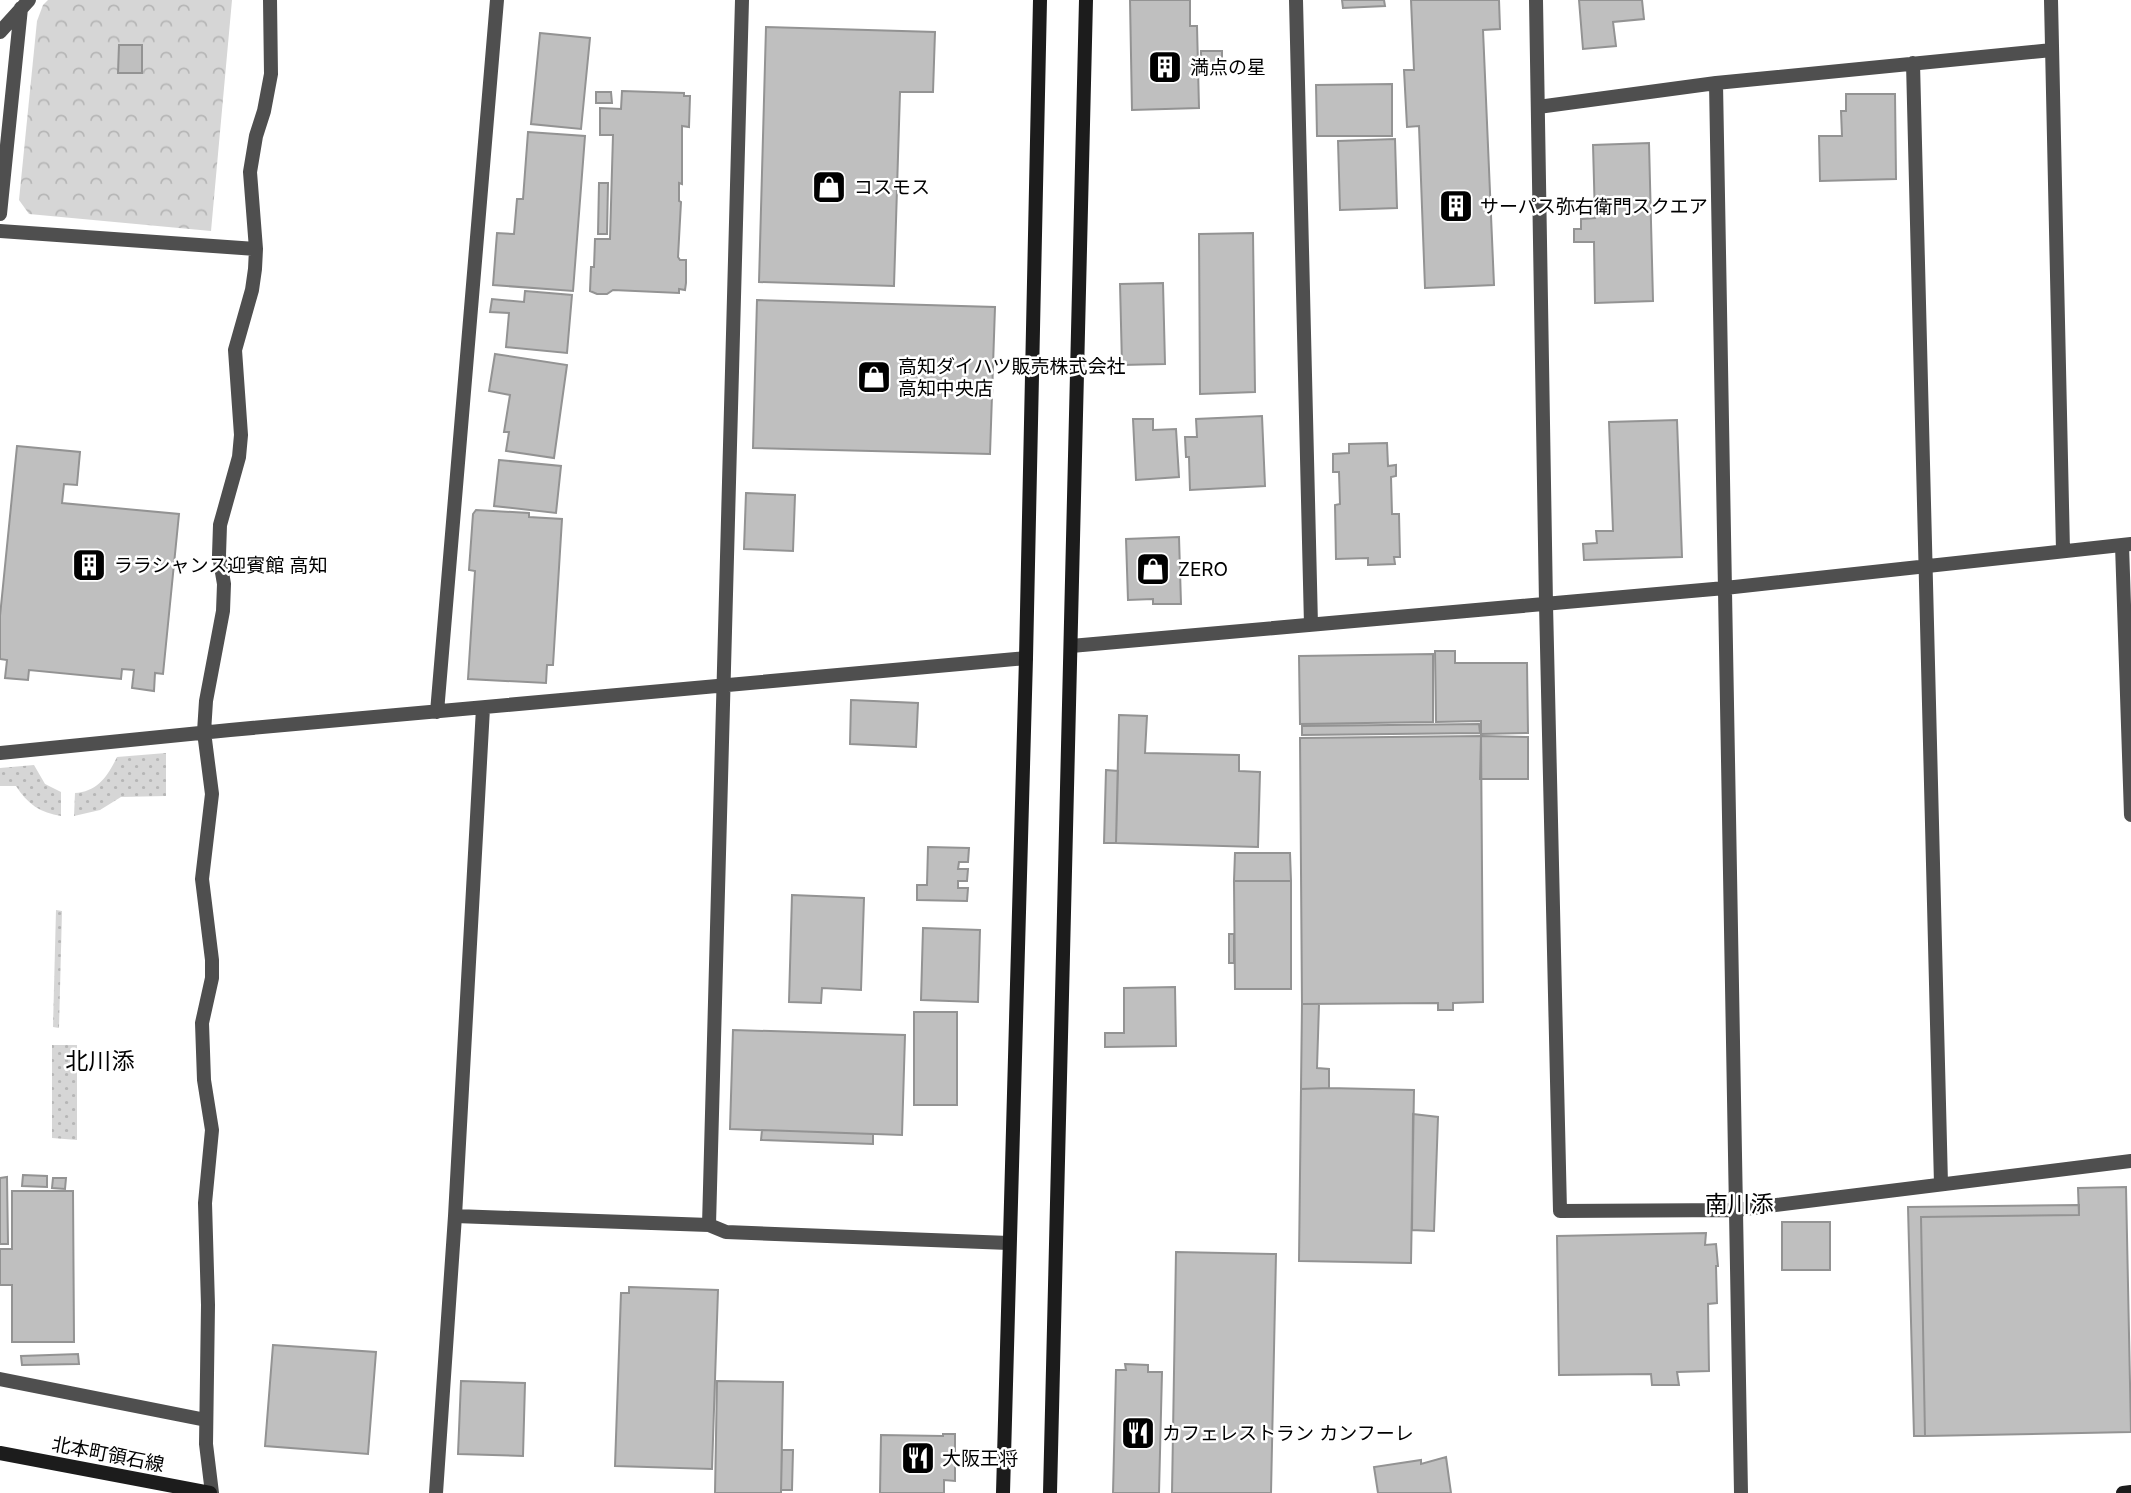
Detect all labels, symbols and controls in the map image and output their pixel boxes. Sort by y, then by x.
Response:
building icon: 満点の星 [1146,48,1184,86]
place label: 満点の星 [1190,56,1266,79]
shop icon: コスモス [810,168,848,206]
place label: コスモス [854,176,930,199]
building icon: サーパス弥右衛門スクエア [1437,187,1475,225]
place label: サーパス弥右衛門スクエア [1480,195,1708,218]
place label: 高知ダイハツ販売株式会社 高知中央店 [898,355,1126,400]
shop icon: 高知ダイハツ販売株式会社 高知中央店 [855,358,893,396]
building icon: ララシャンス迎賓館 高知 [70,546,108,584]
shop icon: ZERO [1134,550,1172,588]
place label: ララシャンス迎賓館 高知 [114,554,328,577]
place label: ZERO [1178,558,1228,581]
district label: 北川添 [66,1047,135,1075]
district label: 南川添 [1705,1190,1774,1218]
restaurant icon: カフェレストラン カンフーレ [1119,1414,1157,1452]
place label: カフェレストラン カンフーレ [1162,1422,1414,1445]
street label: 北本町領石線 [50,1432,166,1477]
restaurant icon: 大阪王将 [899,1439,937,1477]
place label: 大阪王将 [942,1447,1018,1470]

